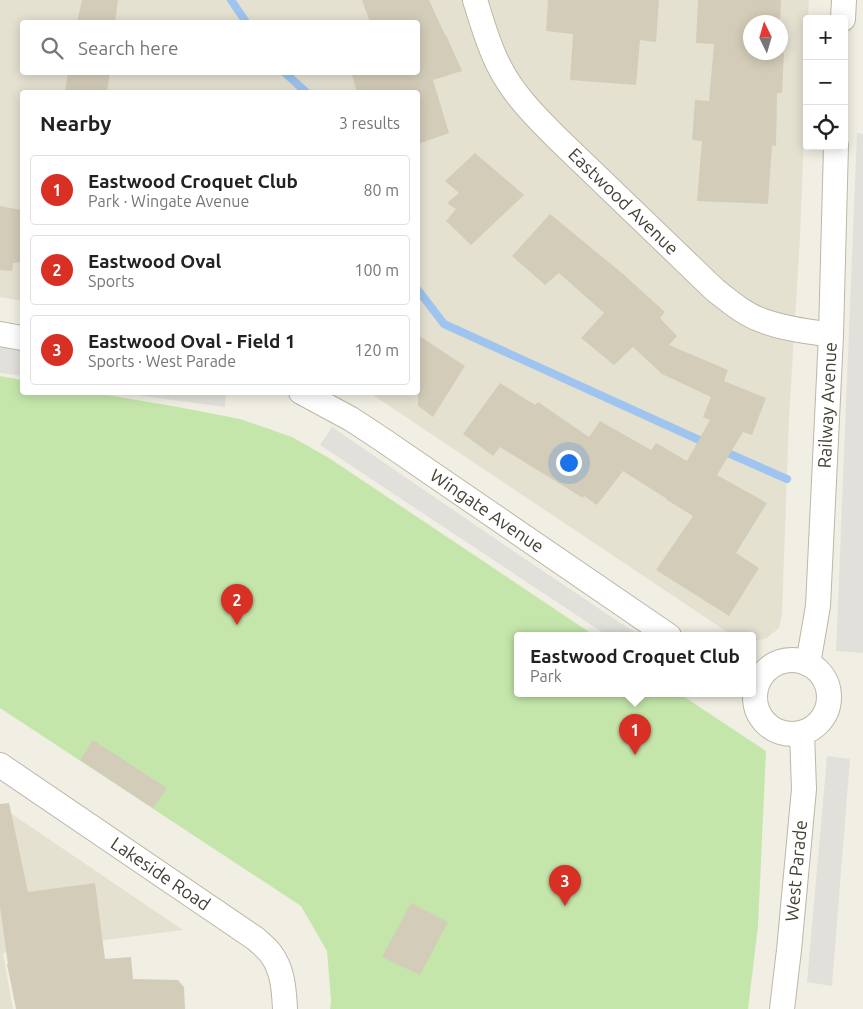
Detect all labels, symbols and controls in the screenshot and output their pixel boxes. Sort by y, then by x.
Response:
north arrow [743,15,788,60]
map controls [803,15,848,150]
button: + [803,15,848,60]
search box [20,20,420,75]
icon: search [38,34,66,62]
text: Search here [78,37,178,59]
button: − [803,60,848,105]
button: locate [803,105,848,150]
text: Nearby [40,111,111,135]
text: 3 results [339,114,400,132]
street label: Eastwood Avenue [565,144,683,258]
text: Eastwood Croquet Club [88,170,298,192]
text: 1 [52,181,62,199]
text: 80 m [363,181,399,199]
text: Park · Wingate Avenue [88,192,249,210]
text: Eastwood Oval [88,250,221,272]
text: 2 [52,261,62,279]
text: 100 m [354,261,399,279]
text: Sports [88,272,134,290]
text: Eastwood Oval - Field 1 [88,330,296,352]
text: 3 [52,341,62,359]
text: 120 m [354,341,399,359]
street label: Railway Avenue [814,342,840,469]
text: Sports · West Parade [88,352,236,370]
your location [556,450,582,476]
street label: Wingate Avenue [427,465,548,556]
pin: 2 [221,584,253,625]
popup [514,632,756,697]
text: Eastwood Croquet Club [530,645,740,667]
text: Park [530,667,562,685]
pin: 1 [619,714,651,755]
street label: West Parade [781,819,810,922]
street label: Lakeside Road [108,832,214,914]
pin: 3 [549,865,581,906]

